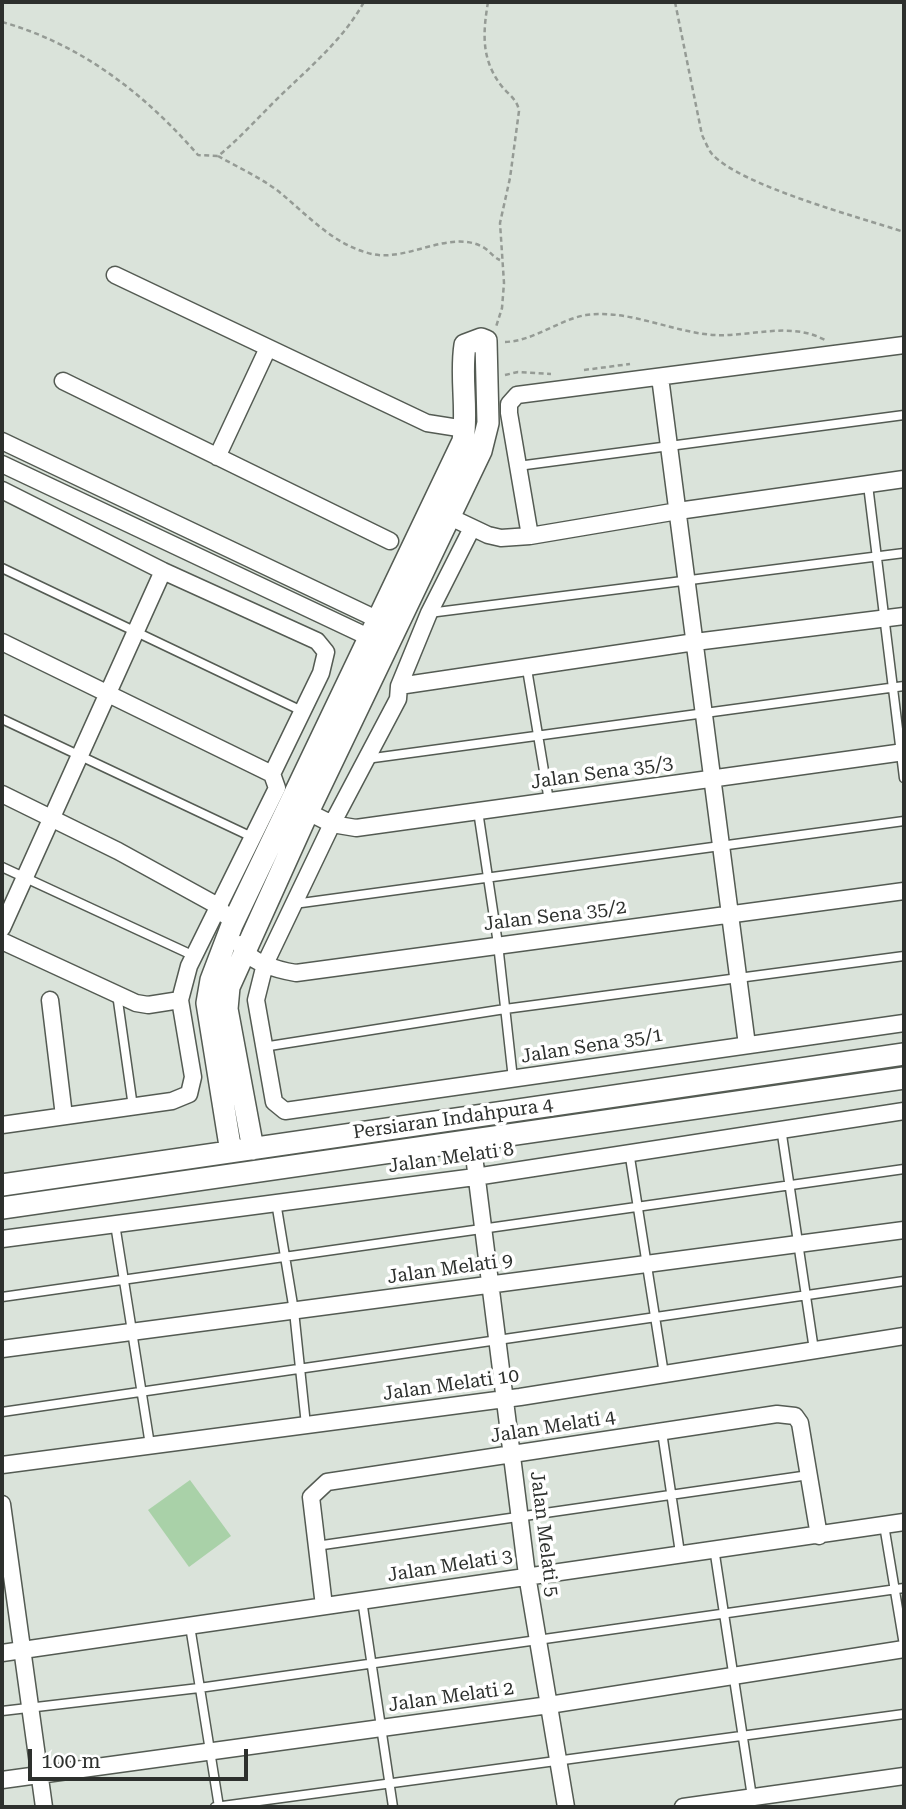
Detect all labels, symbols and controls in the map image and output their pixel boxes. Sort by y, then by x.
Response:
street label: Jalan Sena 35/3 [529,752,675,794]
street label: Jalan Sena 35/2 [482,896,628,936]
street label: Jalan Sena 35/1 [519,1024,665,1068]
street label: Persiaran Indahpura 4 [351,1094,555,1144]
street label: Jalan Melati 8 [387,1138,515,1178]
street label: Jalan Melati 9 [386,1249,514,1289]
street label: Jalan Melati 10 [382,1364,520,1406]
street label: Jalan Melati 4 [489,1406,617,1448]
street label: Jalan Melati 5 [525,1470,563,1598]
street label: Jalan Melati 3 [386,1545,514,1587]
street label: Jalan Melati 2 [387,1677,515,1717]
scale bar [32,1736,252,1780]
text: 100 m [41,1749,101,1773]

